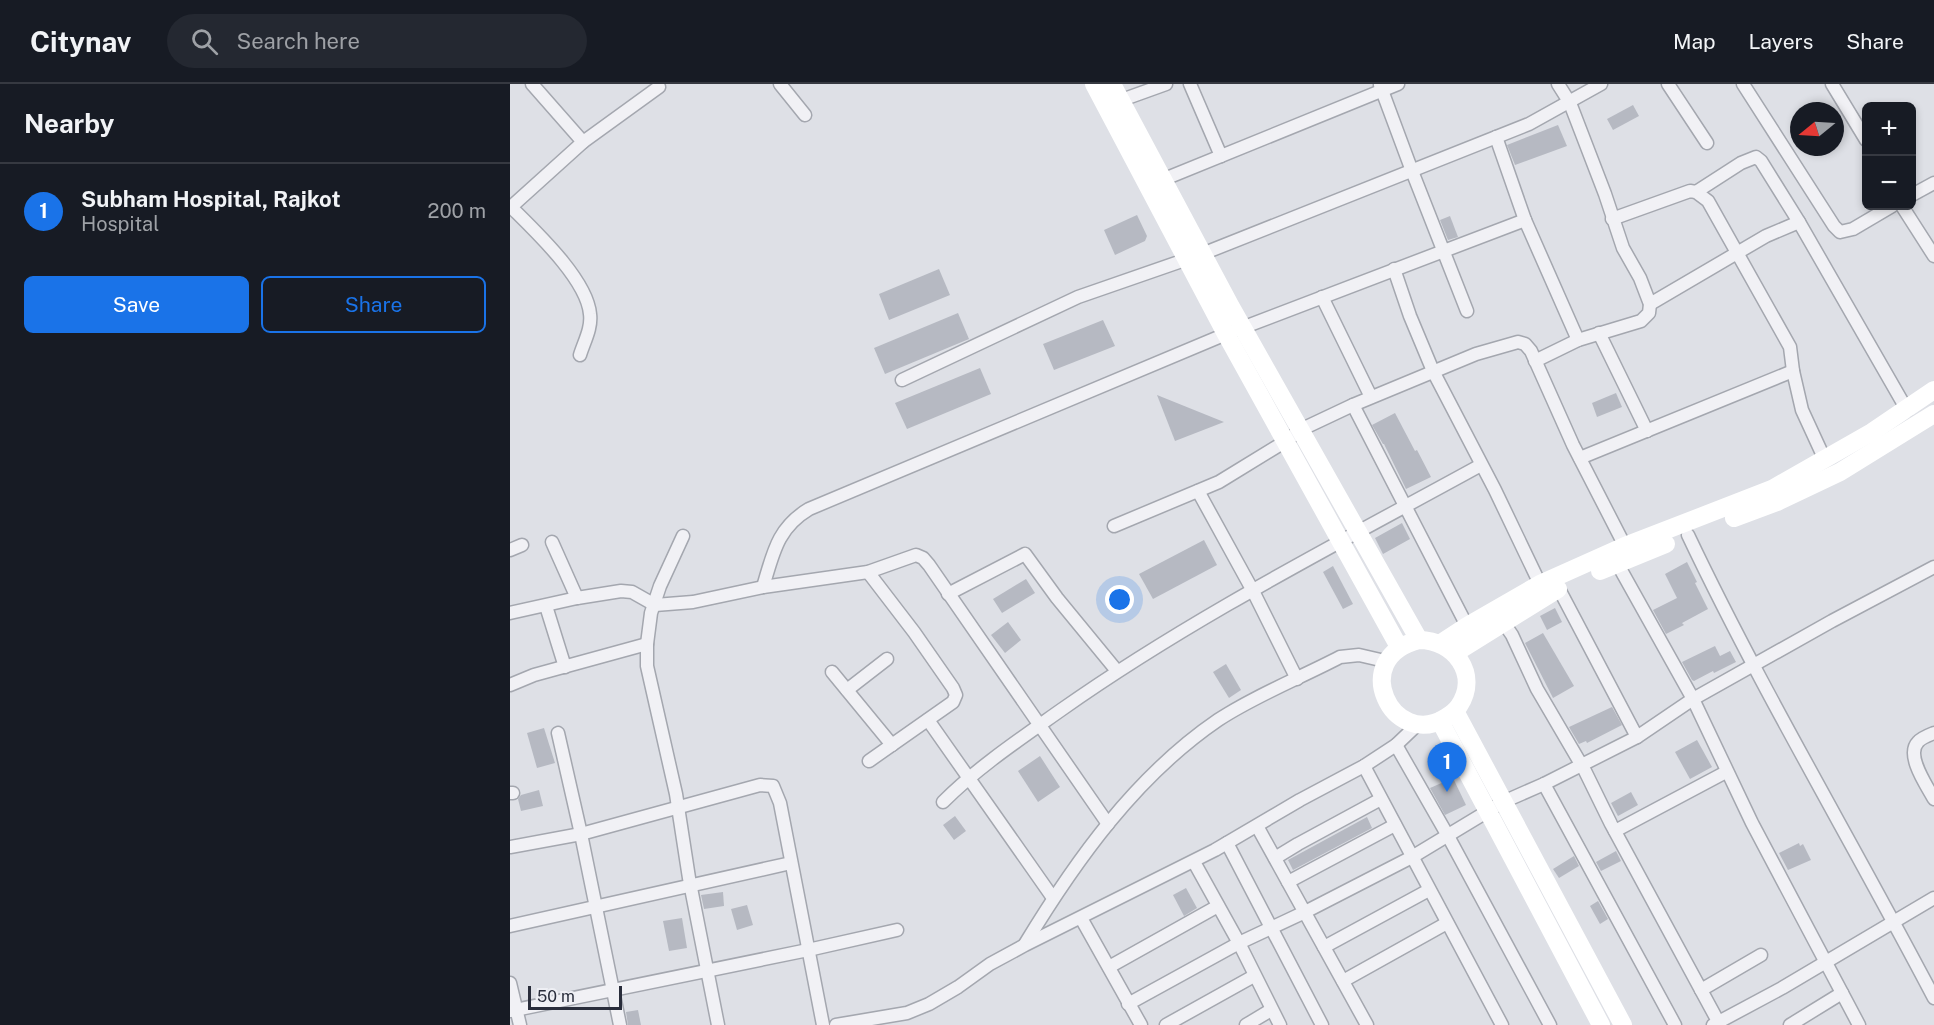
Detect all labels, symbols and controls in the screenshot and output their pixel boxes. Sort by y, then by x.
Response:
search box [167,14,587,68]
text: Citynav [30,25,131,58]
icon: search [188,25,221,58]
text: Search here [236,28,360,54]
text: Map [1673,29,1716,54]
text: Layers [1749,29,1813,54]
text: Share [1846,29,1904,54]
north arrow [1790,102,1844,156]
map controls [1862,102,1916,210]
button: + [1862,102,1916,156]
text: Nearby [24,108,114,139]
button: − [1862,156,1916,210]
text: Subham Hospital, Rajkot [81,186,341,212]
text: 1 [39,199,48,223]
text: 200 m [428,199,486,223]
text: Hospital [81,212,159,236]
button: Save [24,276,249,333]
button: Share [261,276,486,333]
your location [1105,585,1134,614]
pin: 1 [1428,742,1466,792]
scale bar [528,983,622,1010]
text: 50 m [537,987,575,1006]

